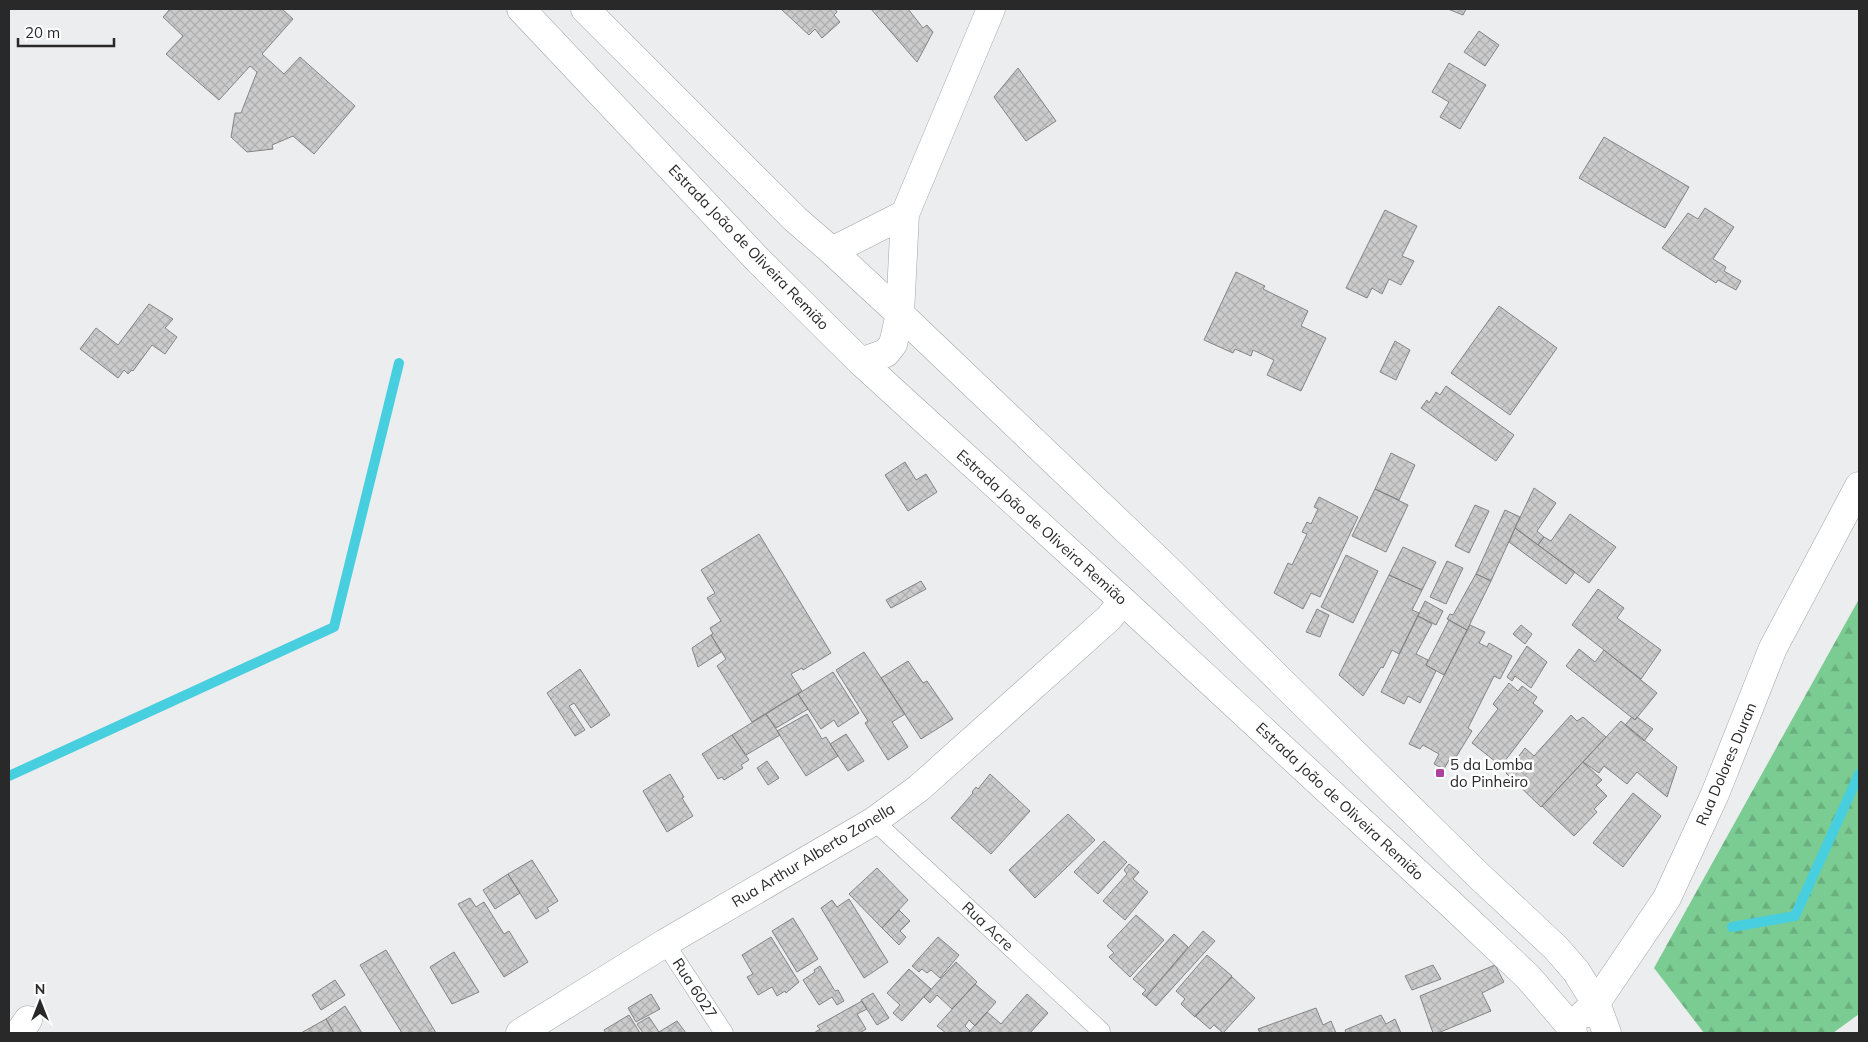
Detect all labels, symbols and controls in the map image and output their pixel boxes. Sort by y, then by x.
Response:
scale bar [18,15,114,47]
text: 20 m [25,23,60,42]
street label: Estrada João de Oliveira Remião [665,160,833,334]
street label: Estrada João de Oliveira Remião [953,445,1131,609]
street label: Rua Dolores Duran [1692,700,1760,828]
street label: Estrada João de Oliveira Remião [1252,718,1428,884]
place label: 5 da Lomba do Pinheiro [1450,755,1533,791]
marker: 5 da Lomba do Pinheiro [1434,767,1446,779]
street label: Rua Arthur Alberto Zanella [728,799,898,911]
street label: Rua Acre [958,897,1018,955]
street label: Rua 6027 [669,954,721,1022]
north arrow [15,977,65,1027]
text: N [35,980,45,998]

